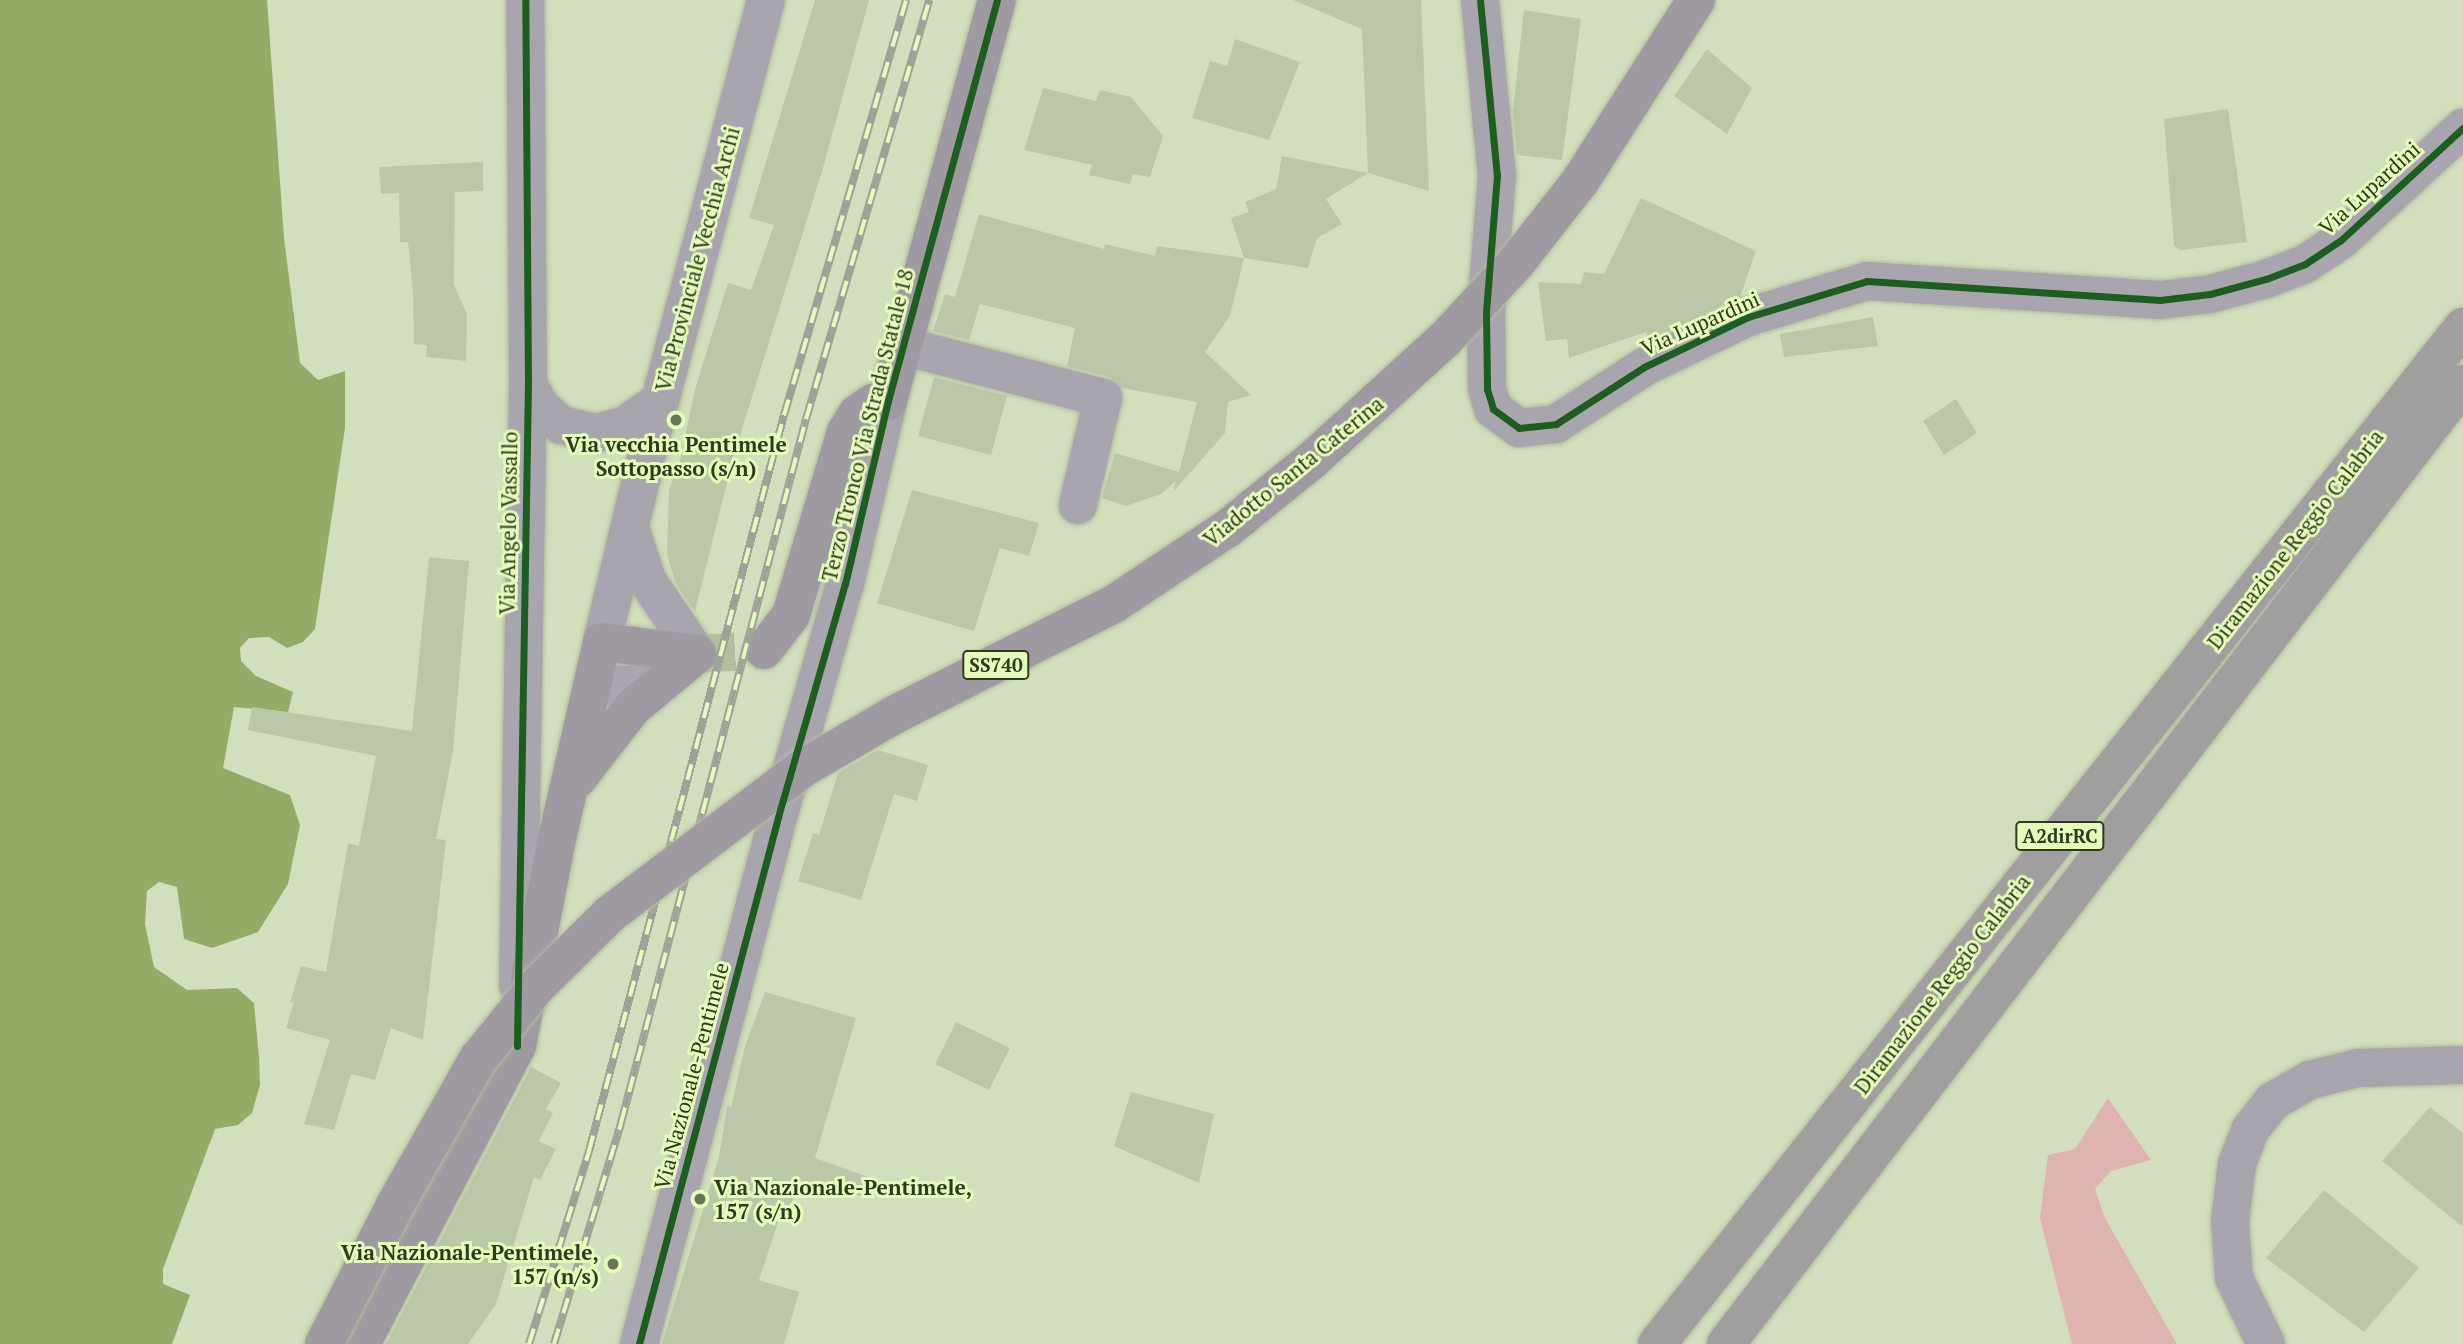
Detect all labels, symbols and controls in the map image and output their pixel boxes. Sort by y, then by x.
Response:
street label: Via Provinciale Vecchia Archi [649,124,745,394]
street label: Via Lupardini [2313,136,2425,240]
street label: Terzo Tronco Via Strada Statale 18 [816,266,918,584]
street label: Via Lupardini [1637,286,1763,360]
street label: Viadotto Santa Caterina [1198,391,1388,551]
marker: Via vecchia Pentimele Sottopasso (s/n) [668,412,684,428]
street label: Diramazione Reggio Calabria [2202,424,2388,654]
street label: Via Angelo Vassallo [494,431,522,615]
place label: Via vecchia Pentimele Sottopasso (s/n) [565,431,787,481]
road number: SS740 [961,650,1031,680]
road number: A2dirRC [2014,820,2106,852]
street label: Diramazione Reggio Calabria [1849,869,2035,1099]
street label: Via Nazionale-Pentimele [649,960,733,1192]
place label: Via Nazionale-Pentimele, 157 (s/n) [714,1174,972,1224]
marker: Via Nazionale-Pentimele, 157 (s/n) [692,1191,708,1207]
place label: Via Nazionale-Pentimele, 157 (n/s) [341,1239,599,1289]
marker: Via Nazionale-Pentimele, 157 (n/s) [605,1256,621,1272]

